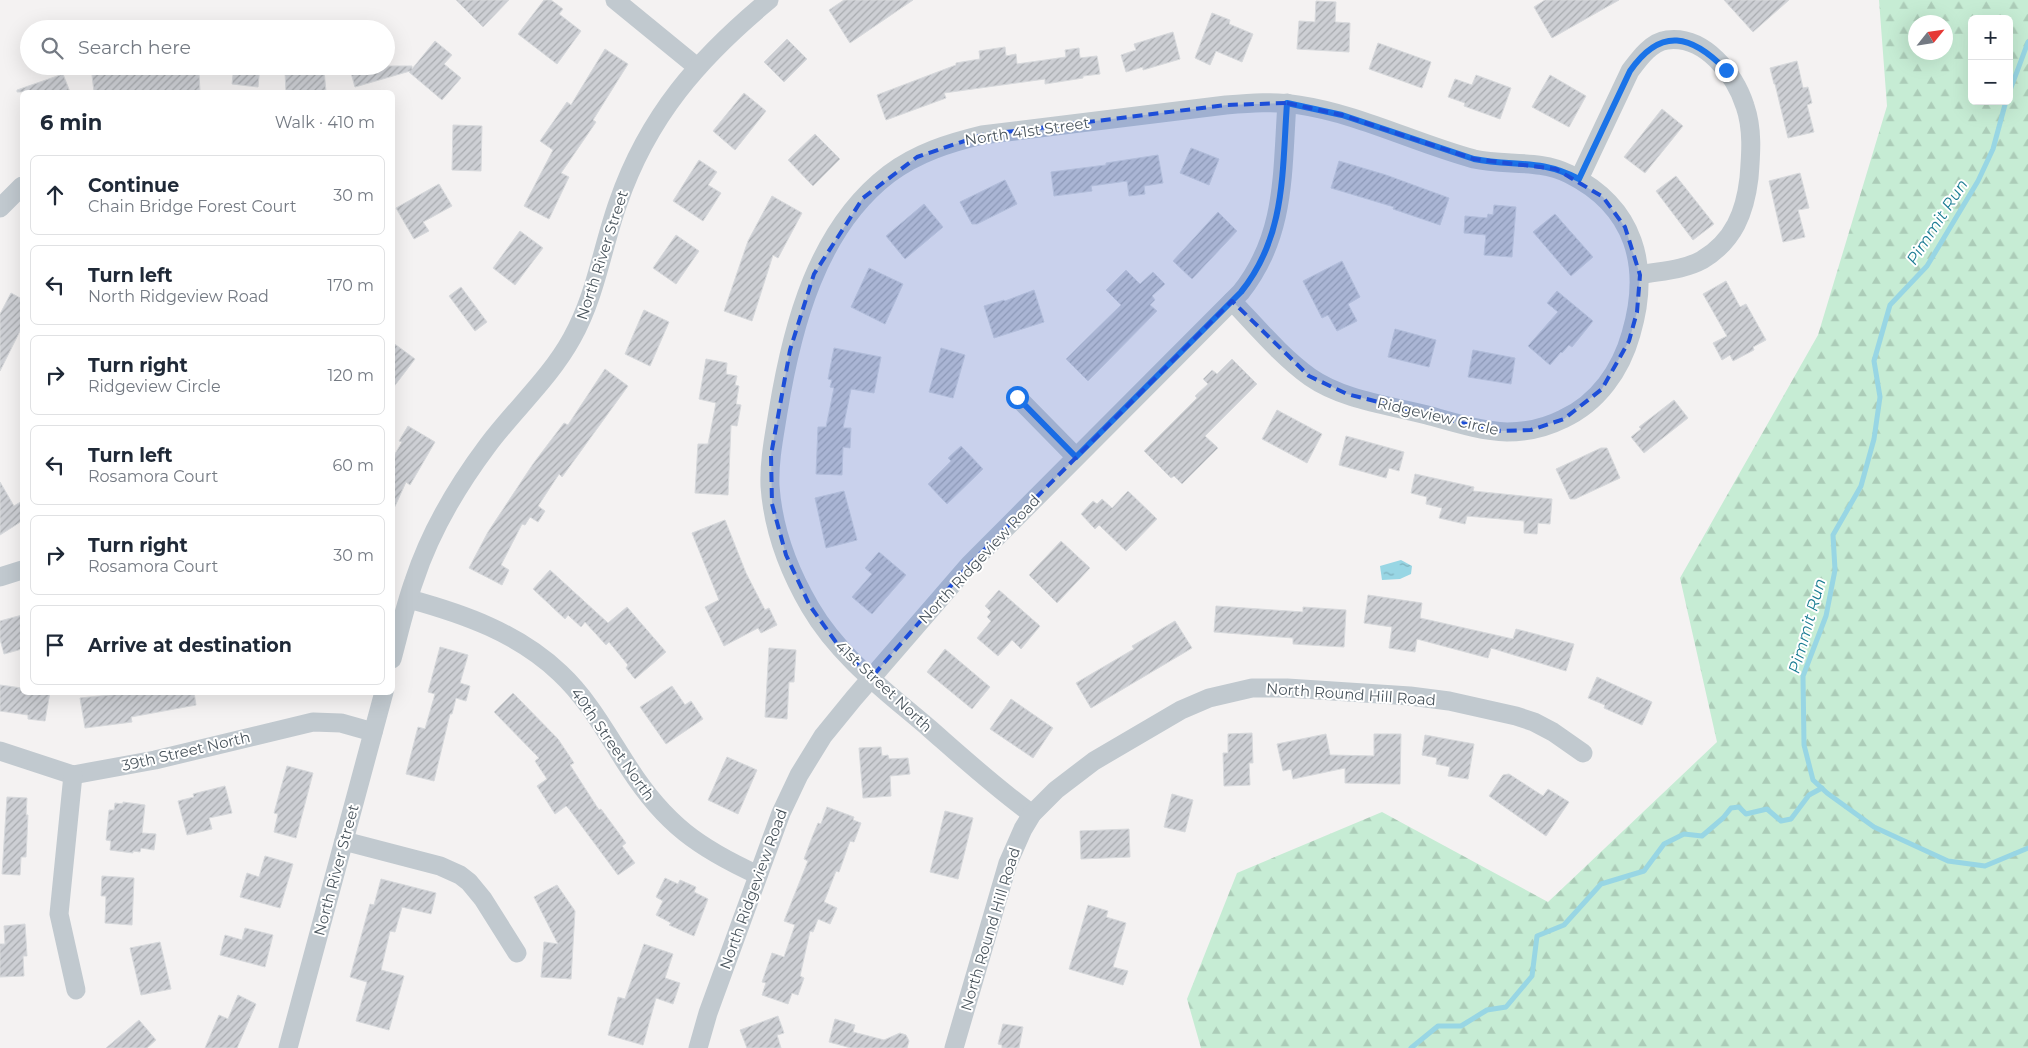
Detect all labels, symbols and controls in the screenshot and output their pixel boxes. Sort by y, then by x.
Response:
north arrow [1908,15,1953,60]
map controls [1968,15,2013,105]
button: + [1968,15,2013,60]
search box [20,20,395,75]
icon: search [38,34,66,62]
text: Search here [78,36,191,59]
route end [1715,59,1738,82]
button: − [1968,60,2013,105]
text: 6 min [40,110,102,135]
text: Walk · 410 m [275,113,375,132]
street label: North 41st Street [963,113,1091,149]
text: Continue [88,174,179,197]
water label: Pimmit Run [1902,176,1972,268]
icon: ahead [41,181,69,209]
text: 30 m [333,186,374,205]
street label: North River Street [572,188,632,322]
text: Chain Bridge Forest Court [88,197,296,216]
text: Turn left [88,264,173,287]
icon: left [41,271,69,299]
text: 170 m [327,276,374,295]
text: North Ridgeview Road [88,287,269,306]
text: Turn right [88,354,188,377]
icon: right [41,361,69,389]
text: 120 m [327,366,374,385]
text: Ridgeview Circle [88,377,221,396]
route start [1006,386,1029,409]
street label: Ridgeview Circle [1375,393,1501,439]
text: Turn left [88,444,173,467]
icon: left [41,451,69,479]
text: 60 m [332,456,374,475]
text: Rosamora Court [88,467,218,486]
street label: North Ridgeview Road [914,490,1044,628]
text: Turn right [88,534,188,557]
icon: right [41,541,69,569]
text: 30 m [333,546,374,565]
text: Rosamora Court [88,557,218,576]
water label: Pimmit Run [1784,576,1830,676]
icon: arrive [41,631,69,659]
text: Arrive at destination [88,634,292,657]
street label: 41st Street North [832,636,936,736]
street label: North Round Hill Road [1266,679,1436,709]
street label: 40th Street North [567,684,659,804]
street label: 39th Street North [120,727,252,775]
street label: North River Street [309,802,363,938]
street label: North Ridgeview Road [715,806,791,972]
street label: North Round Hill Road [956,845,1024,1013]

